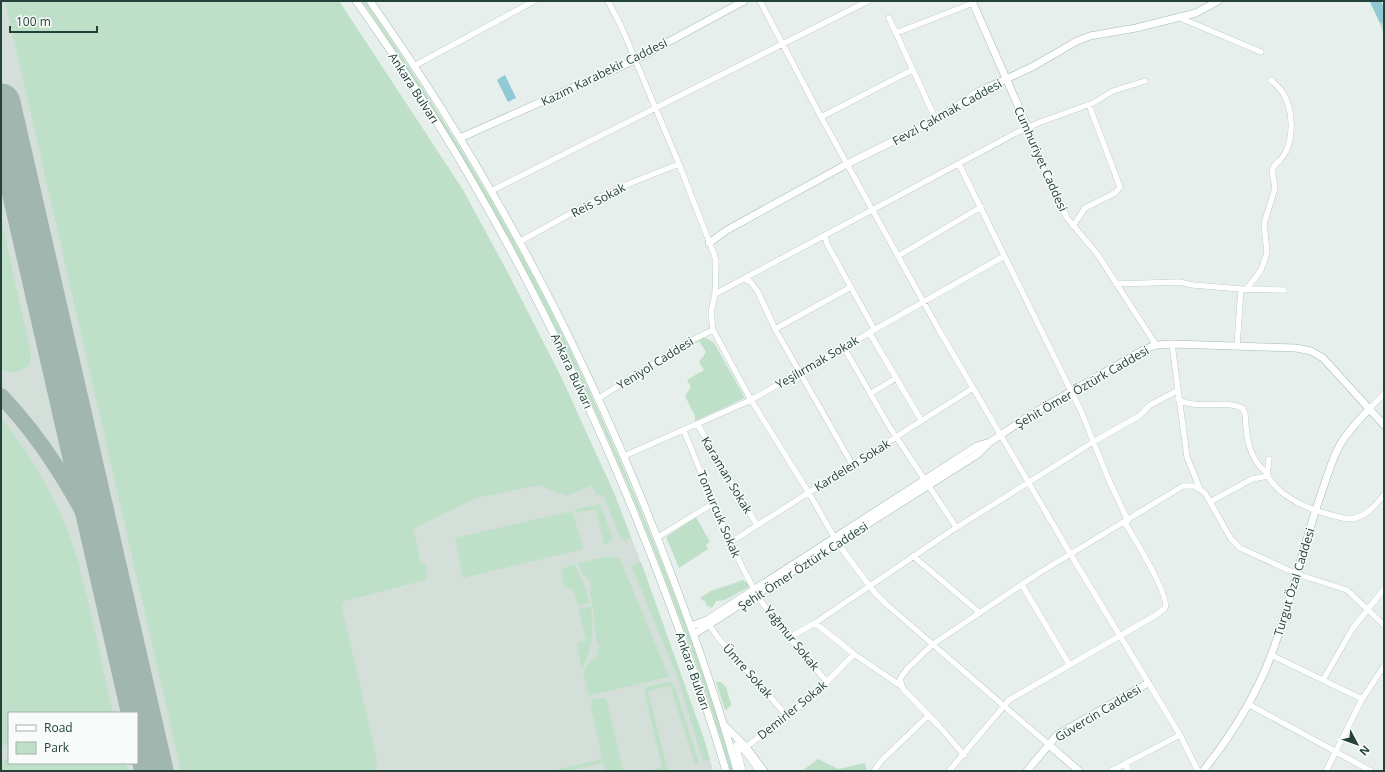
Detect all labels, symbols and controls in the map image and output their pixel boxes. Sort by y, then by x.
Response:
scale bar [10,8,97,34]
text: 100 m [16,13,51,30]
street label: Kazım Karabekir Caddesi [538,34,670,110]
street label: Ankara Bulvarı [385,49,443,127]
street label: Fevzi Çakmak Caddesi [889,75,1005,149]
street label: Cumhuriyet Caddesi [1010,104,1072,214]
street label: Reis Sokak [568,178,629,221]
street label: Ankara Bulvarı [547,331,597,411]
street label: Yeşilırmak Sokak [772,331,862,393]
street label: Yeniyol Caddesi [613,333,697,393]
street label: Şehit Ömer Öztürk Caddesi [1012,342,1152,432]
street label: Karaman Sokak [697,433,757,517]
street label: Kardelen Sokak [811,435,894,495]
street label: Tomurcuk Sokak [693,468,745,561]
street label: Şehit Ömer Öztürk Caddesi [735,518,871,614]
street label: Turgut Özal Caddesi [1269,526,1319,638]
street label: Yağmur Sokak [760,602,824,675]
street label: Ankara Bulvarı [672,630,714,712]
street label: Ümre Sokak [719,640,777,702]
street label: Demirler Sokak [753,676,831,743]
street label: Güvercin Caddesi [1052,681,1144,745]
legend [8,712,138,764]
text: Road [44,719,73,736]
north arrow [1337,724,1377,764]
text: Park [44,739,70,756]
text: N [1356,743,1374,759]

